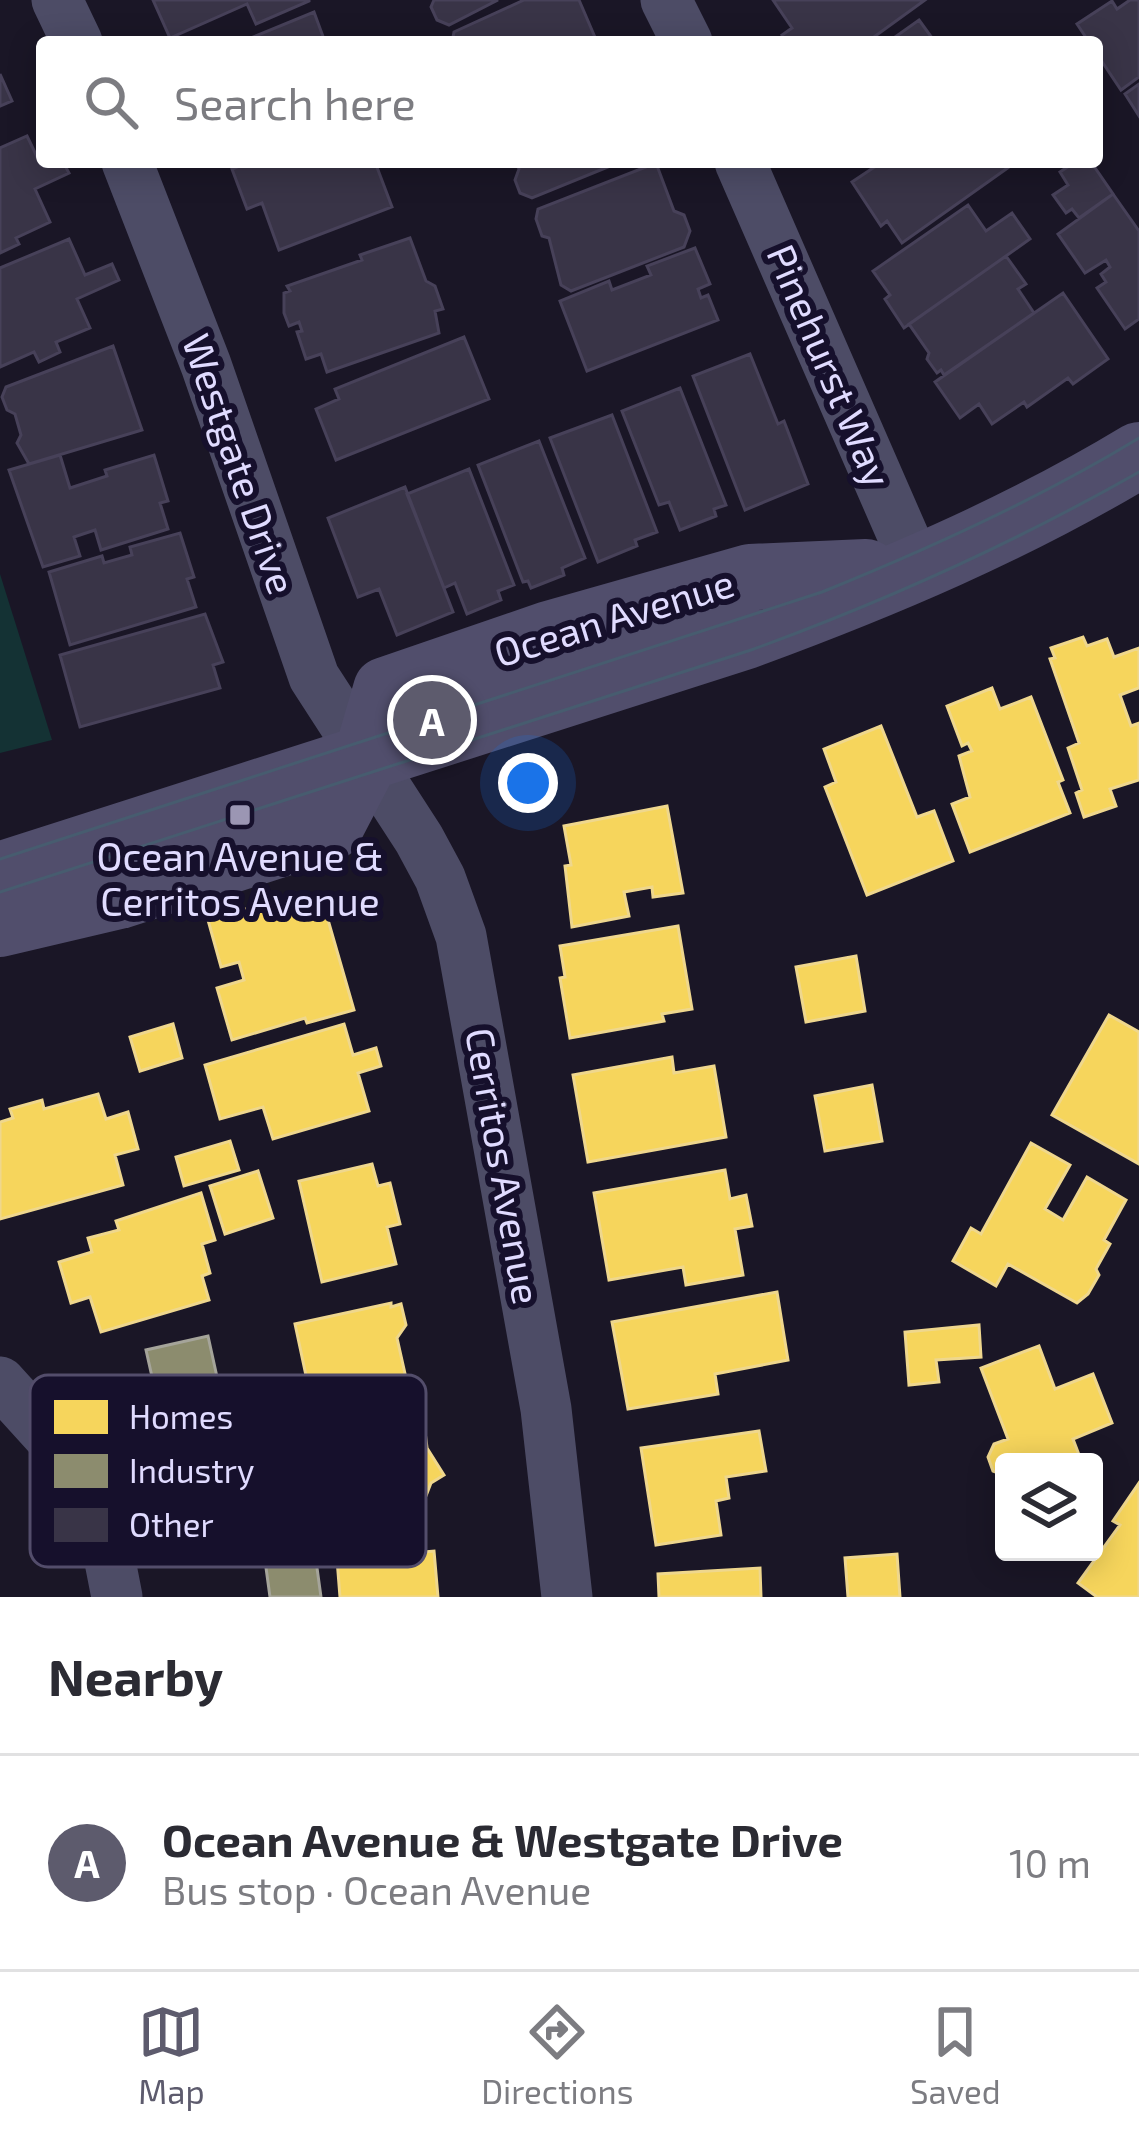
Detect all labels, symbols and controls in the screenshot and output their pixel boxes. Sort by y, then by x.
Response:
search box [36,36,1103,168]
icon: search [78,69,144,135]
text: Search here [174,75,416,129]
street label: Pinehurst Way [758,237,902,493]
street label: Westgate Drive [174,327,307,600]
street label: Ocean Avenue [488,558,739,675]
pin: A [393,675,471,765]
your location [498,753,558,813]
marker: Ocean Avenue & Cerritos Avenue [227,802,253,828]
place label: Ocean Avenue & Cerritos Avenue [96,832,384,924]
street label: Cerritos Avenue [457,1024,552,1307]
legend [30,1375,426,1567]
text: Homes [129,1396,233,1436]
text: Industry [129,1450,255,1490]
map controls [995,1453,1103,1561]
button: layers [995,1453,1103,1561]
text: Other [129,1504,214,1544]
text: Nearby [48,1645,223,1706]
text: Ocean Avenue & Westgate Drive [162,1812,843,1866]
text: A [74,1839,100,1886]
text: 10 m [1009,1839,1091,1886]
text: Bus stop · Ocean Avenue [162,1866,591,1913]
tab: Map [138,1999,205,2111]
tab: Directions [481,1999,633,2111]
tab: Saved [910,1999,1001,2111]

